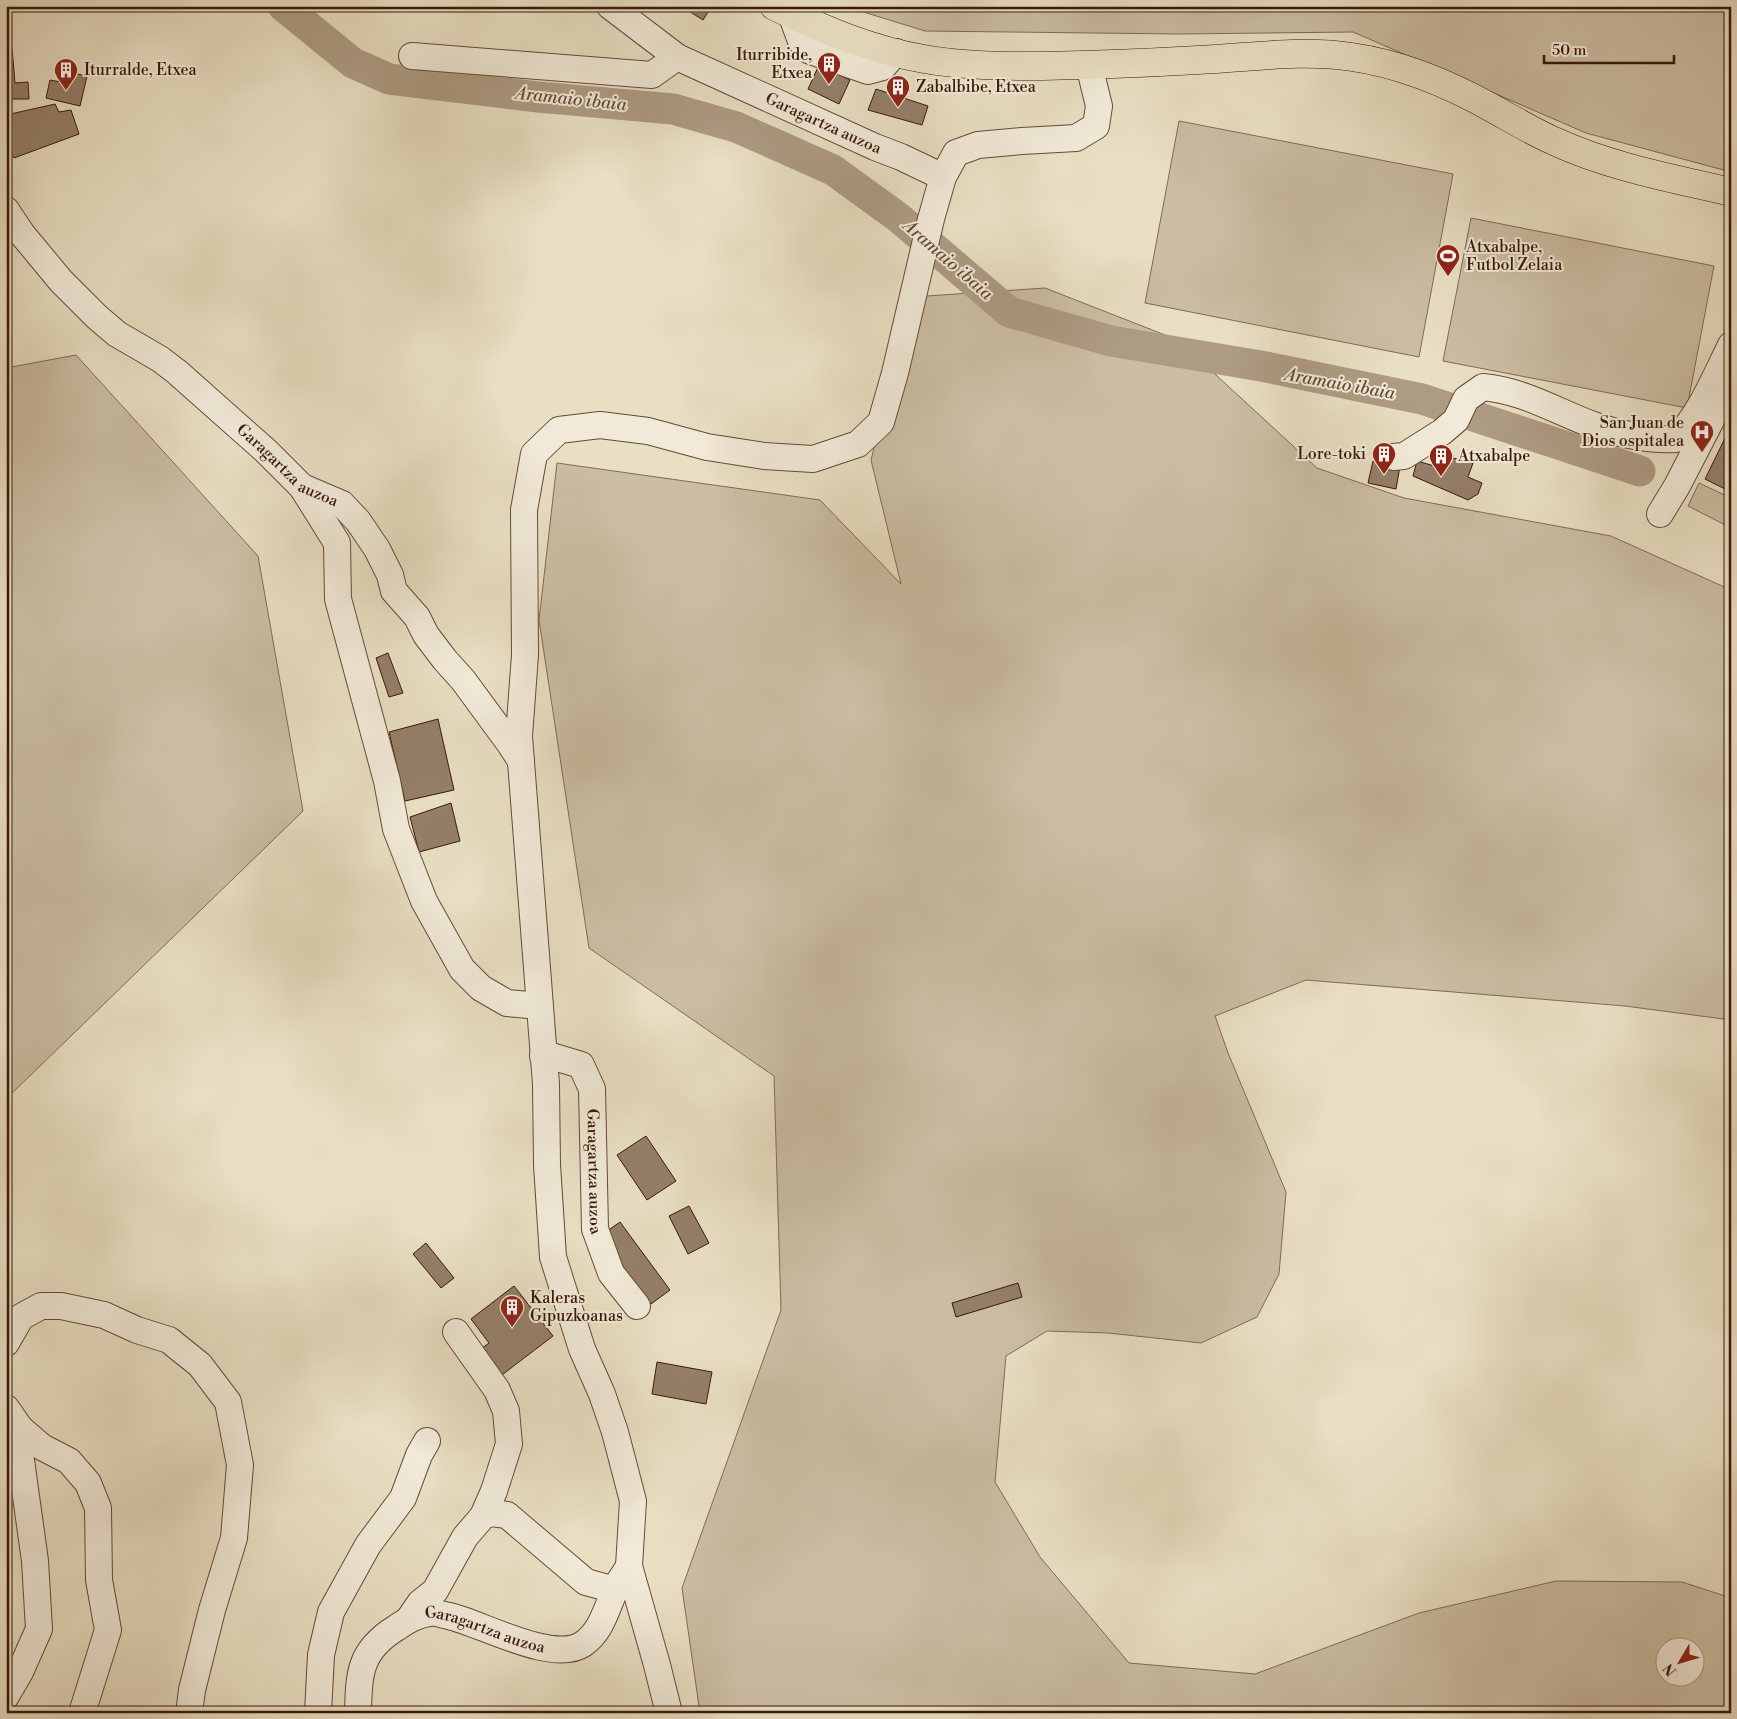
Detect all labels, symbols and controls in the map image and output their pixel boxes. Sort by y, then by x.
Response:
scale bar [1544,32,1674,64]
text: 50 m [1552,41,1586,60]
place label: Iturribide, Etxea [736,45,813,83]
building icon: Iturribide, Etxea [816,51,842,85]
building icon: Iturralde, Etxea [53,57,79,91]
place label: Iturralde, Etxea [84,60,198,80]
building icon: Zabalbibe, Etxea [885,74,911,108]
place label: Zabalbibe, Etxea [916,77,1037,97]
water label: Aramaio ibaia [512,82,629,116]
street label: Garagartza auzoa [762,88,885,159]
water label: Aramaio ibaia [897,213,998,306]
place label: Atxabalpe, Futbol Zelaia [1465,237,1563,275]
sports icon: Atxabalpe, Futbol Zelaia [1435,243,1461,277]
water label: Aramaio ibaia [1281,363,1398,405]
place label: San Juan de Dios ospitalea [1582,413,1685,451]
hospital icon: San Juan de Dios ospitalea [1689,419,1715,453]
street label: Garagartza auzoa [232,420,342,512]
building icon: Lore-toki [1371,441,1397,475]
building icon: Atxabalpe [1428,443,1454,477]
place label: Lore-toki [1297,444,1366,464]
place label: Atxabalpe [1457,446,1530,466]
street label: Garagartza auzoa [582,1108,606,1238]
place label: Kaleras Gipuzkoanas [530,1288,623,1326]
building icon: Kaleras Gipuzkoanas [499,1294,525,1328]
street label: Garagartza auzoa [424,1602,548,1658]
north arrow [1654,1636,1704,1686]
text: N [1660,1659,1681,1679]

